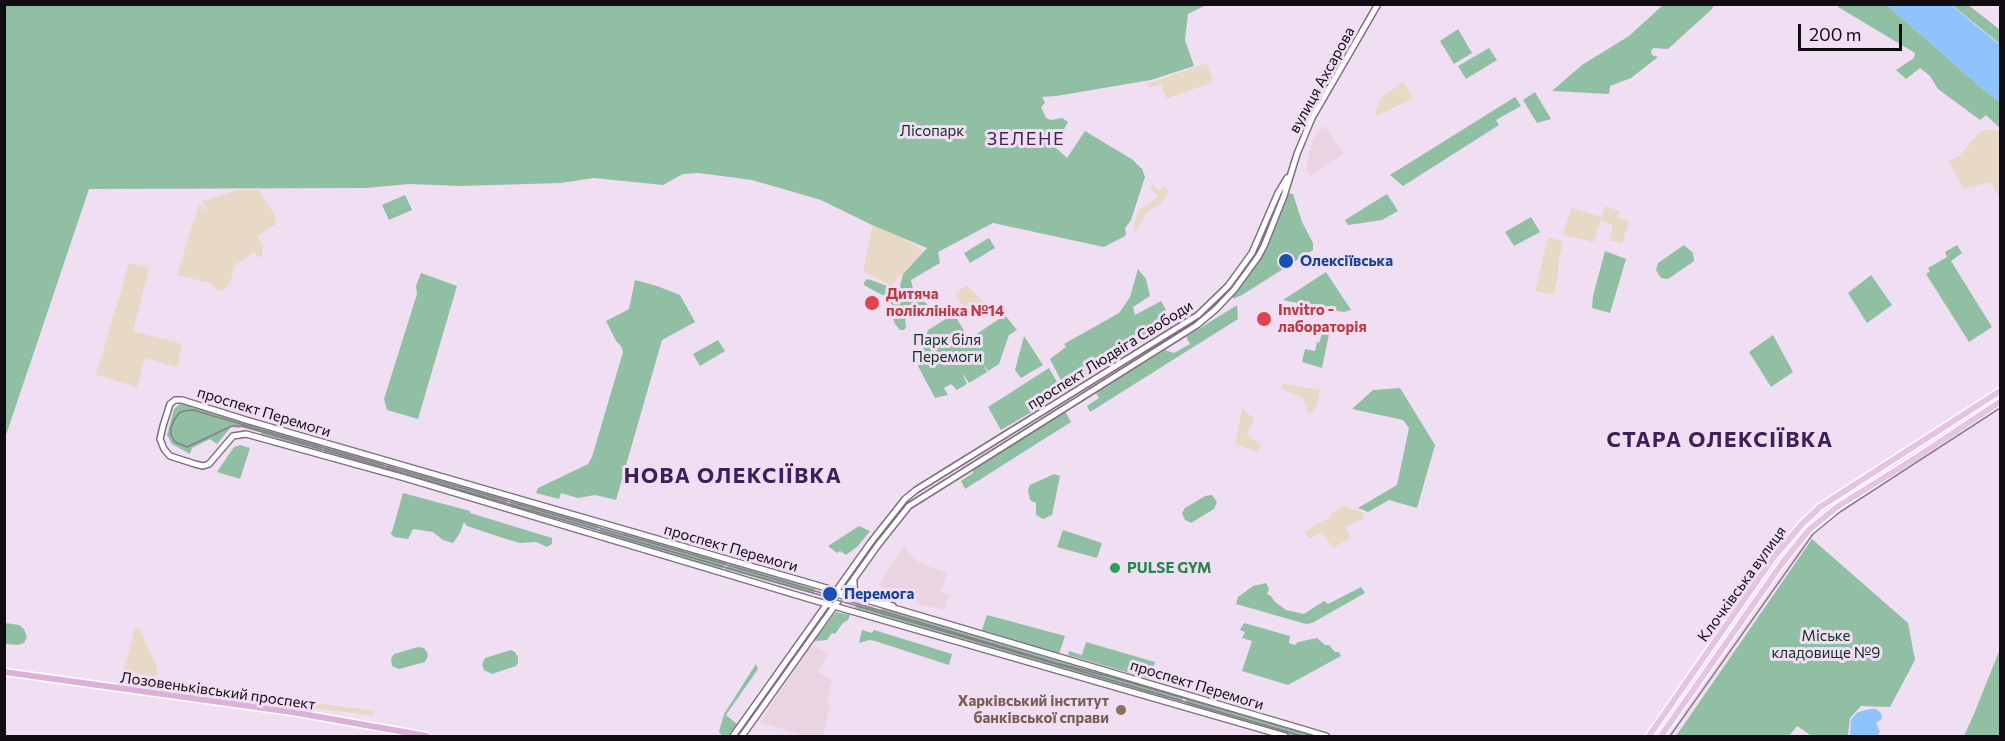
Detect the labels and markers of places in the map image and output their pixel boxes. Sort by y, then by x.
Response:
marker: Олексіївська [1277,252,1295,270]
place label: Олексіївська [1300,252,1393,270]
place label: Дитяча поліклініка №14 [886,285,1004,320]
marker: Дитяча поліклініка №14 [863,294,881,312]
place label: Invitro - лабораторія [1278,301,1367,336]
marker: Invitro - лабораторія [1255,310,1273,328]
place label: PULSE GYM [1127,559,1211,577]
marker: PULSE GYM [1108,561,1122,575]
marker: Перемога [821,585,839,603]
place label: Перемога [844,585,914,603]
place label: Харківський інститут банківської справи [958,692,1109,727]
marker: Харківський інститут банківської справи [1114,703,1128,717]

